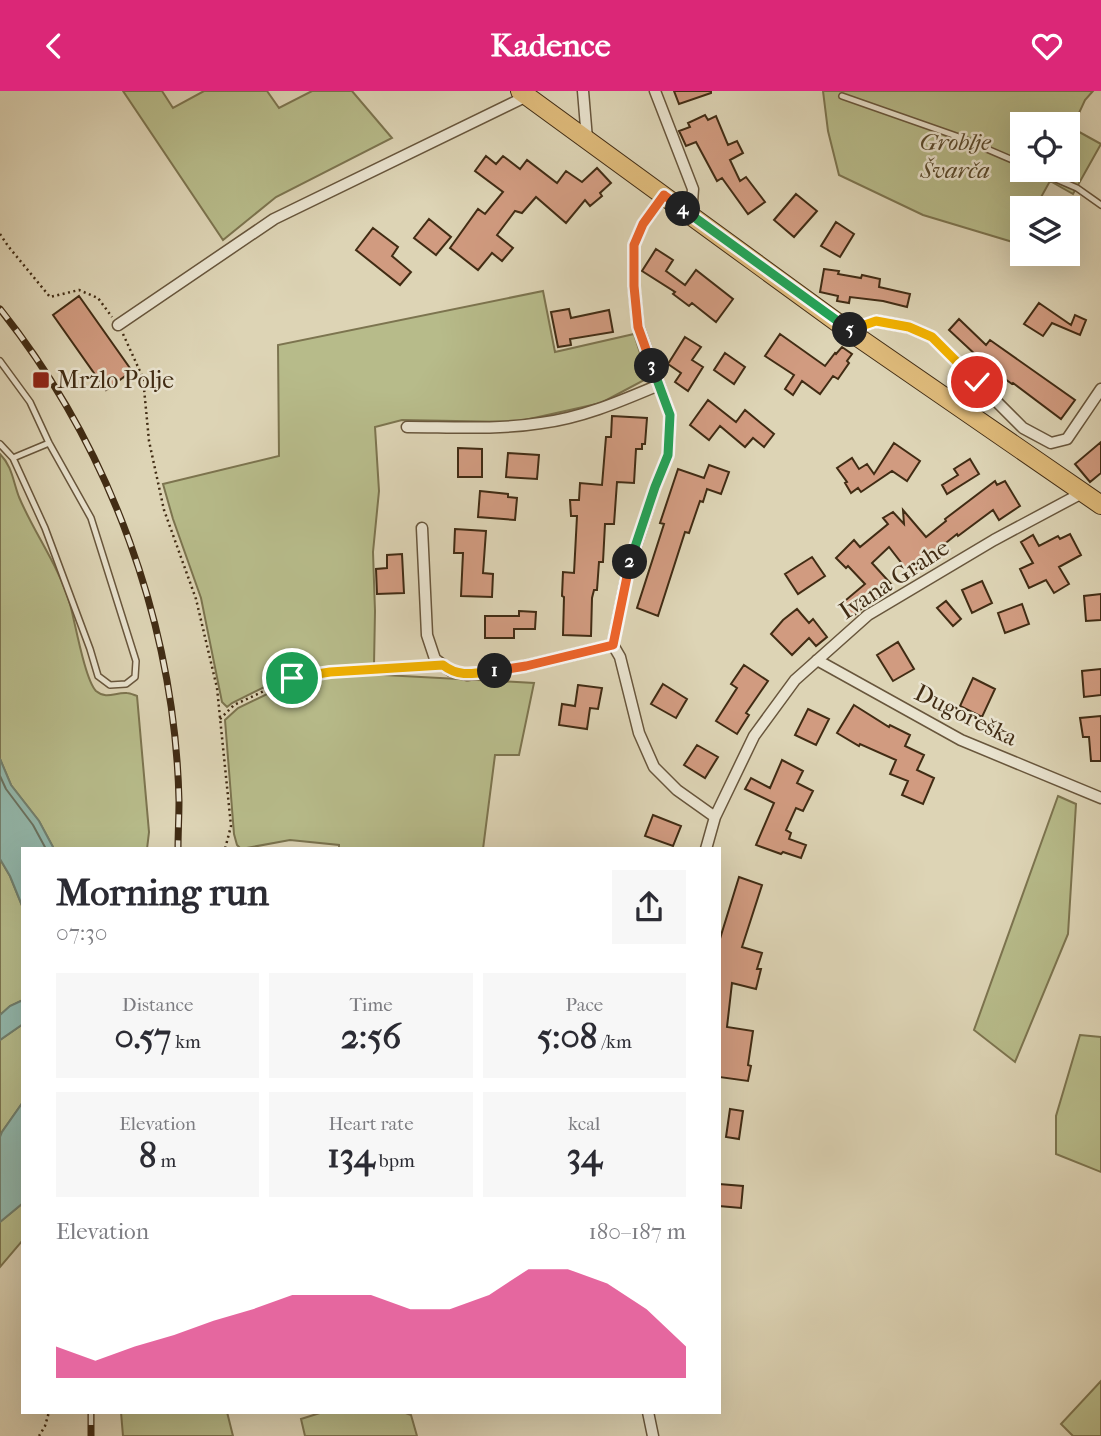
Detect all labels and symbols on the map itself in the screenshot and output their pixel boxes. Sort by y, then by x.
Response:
park label: Groblje Švarča [919,128,992,184]
pin: 4 [666,191,700,227]
pin: 5 [832,313,868,347]
pin: 3 [634,349,670,383]
pin [947,352,1007,412]
place label: Mrzlo Polje [57,366,174,394]
marker: Mrzlo Polje [31,370,51,390]
street label: Ivana Grahe [834,533,954,625]
pin: 2 [612,545,648,580]
pin [262,648,322,708]
pin: 1 [477,653,512,689]
street label: Dugoreška [910,678,1023,752]

